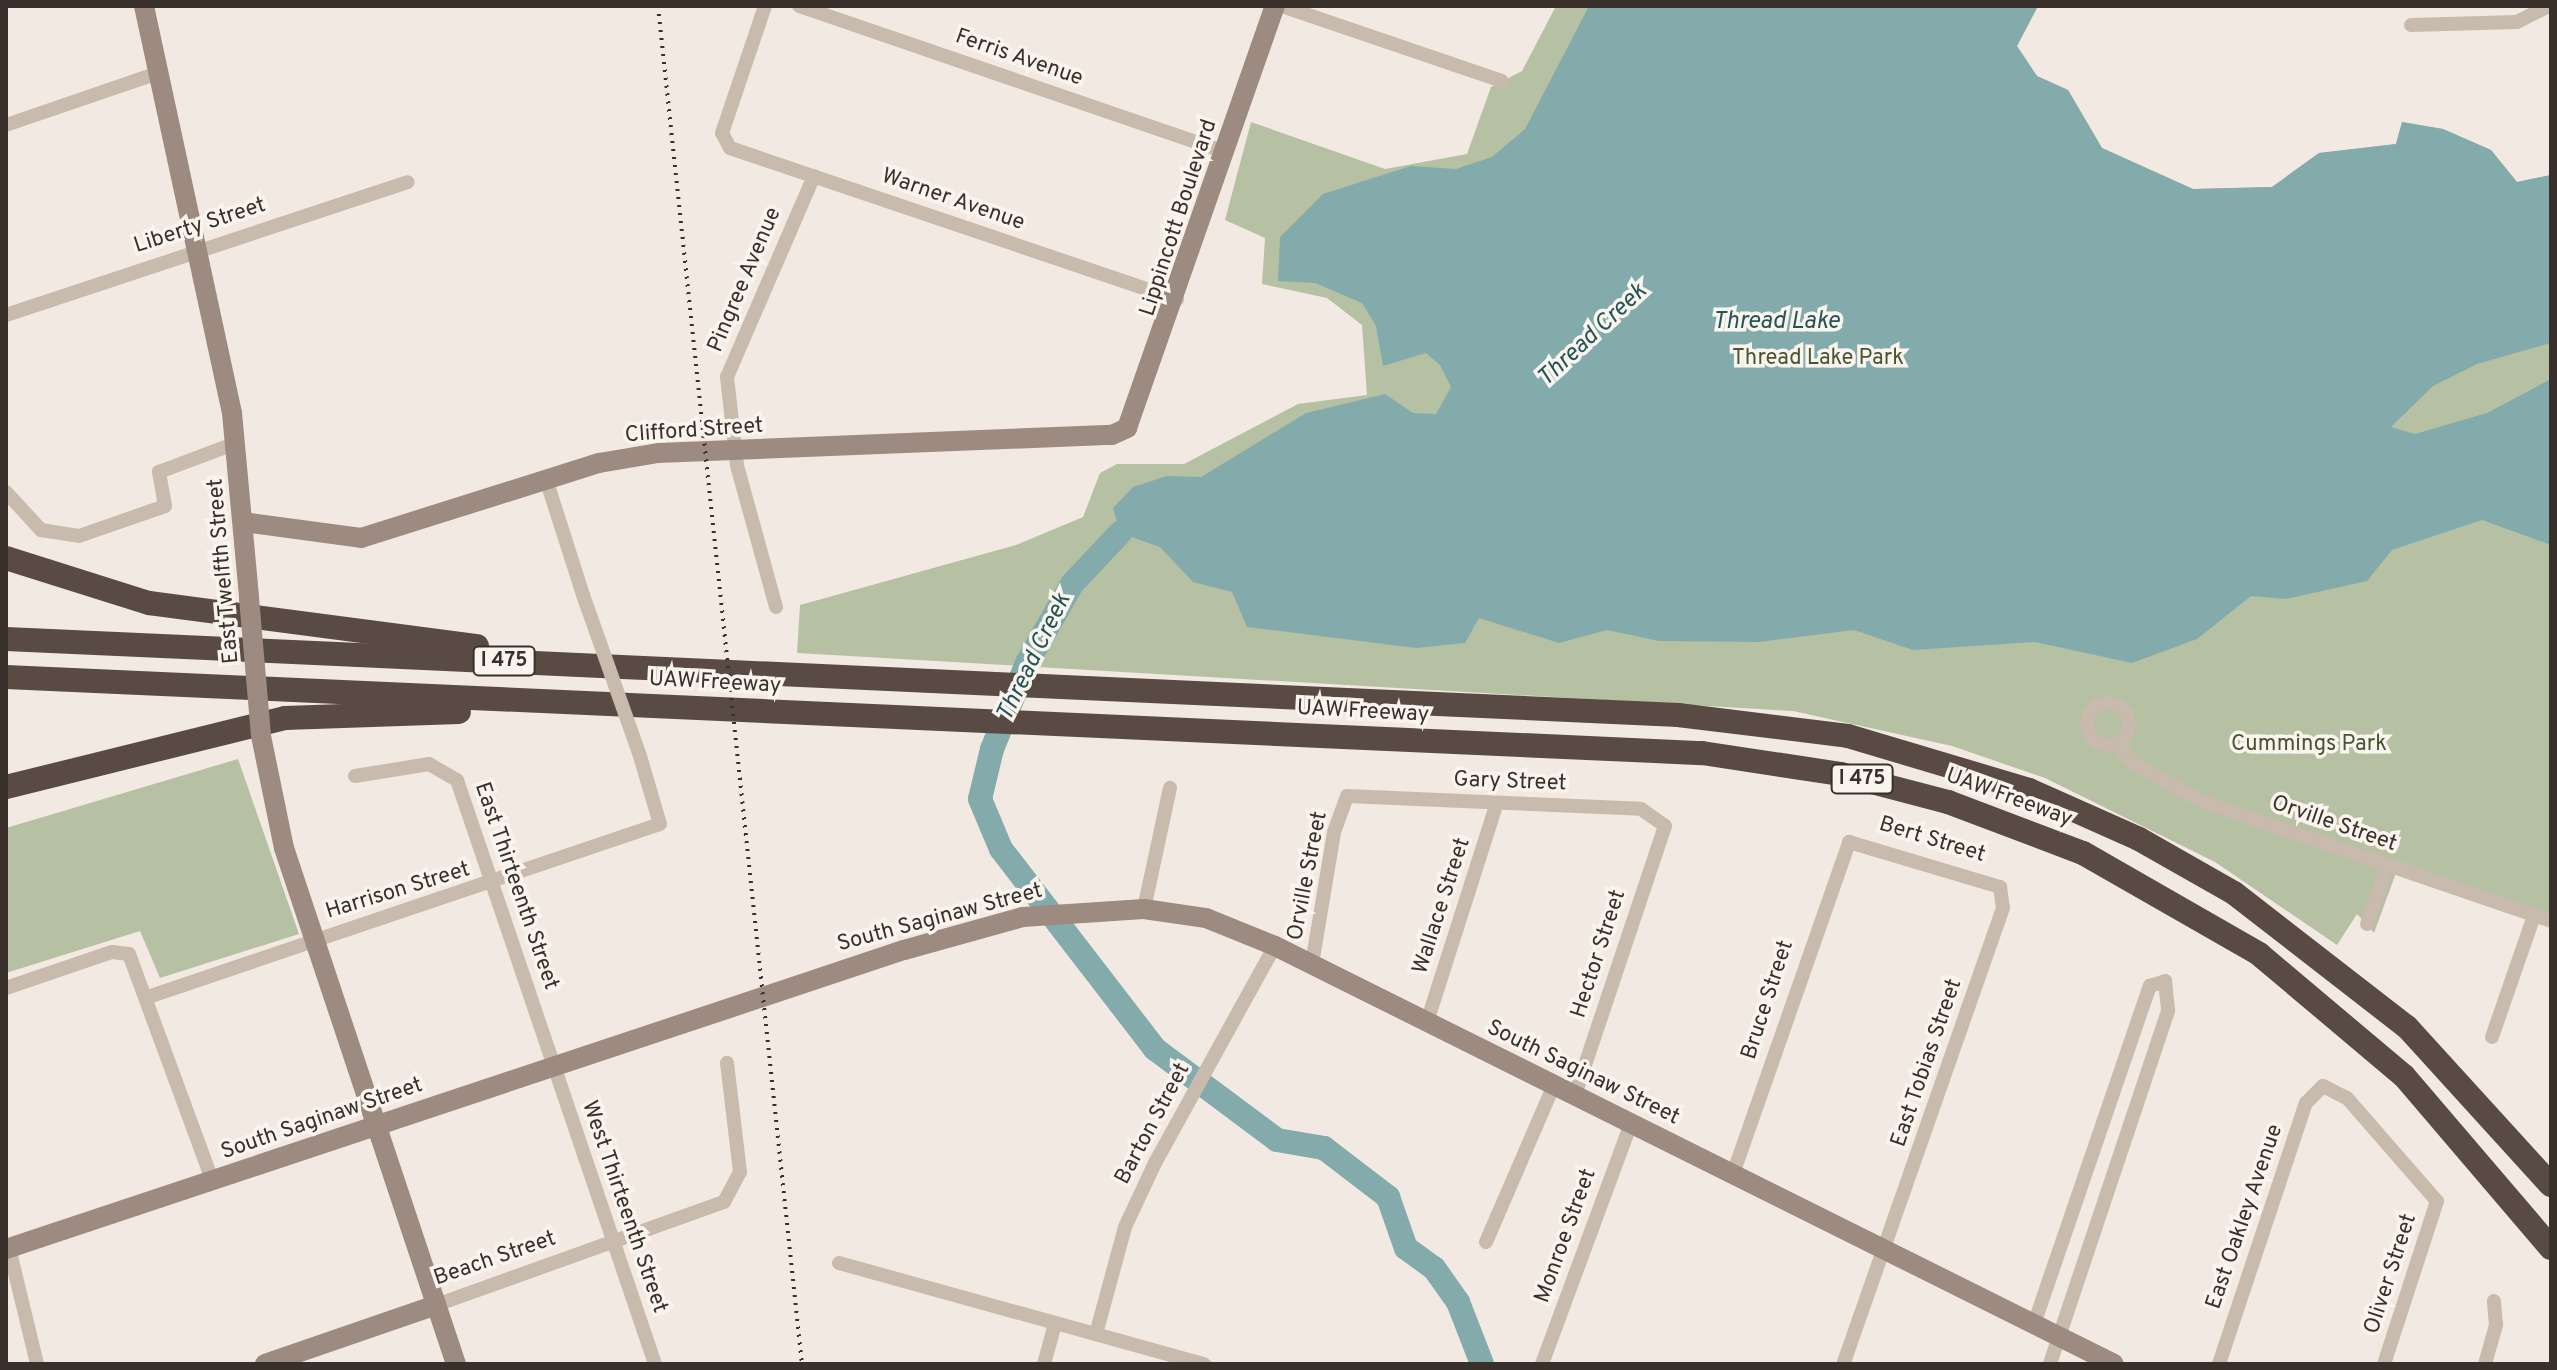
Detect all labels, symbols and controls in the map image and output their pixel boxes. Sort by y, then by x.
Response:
street label: Ferris Avenue [951,24,1087,92]
street label: Lippincott Boulevard [1135,116,1223,320]
street label: Warner Avenue [878,163,1028,237]
street label: Liberty Street [131,192,269,260]
street label: Pingree Avenue [702,203,788,357]
water label: Thread Creek [1532,278,1654,394]
water label: Thread Lake [1712,309,1840,337]
park label: Thread Lake Park [1732,346,1904,372]
street label: Clifford Street [624,413,764,449]
street label: East Twelfth Street [203,477,245,665]
water label: Thread Creek [992,589,1078,727]
road number: I 475 [472,645,536,677]
street label: UAW Freeway [648,666,782,700]
street label: UAW Freeway [1296,695,1430,729]
park label: Cummings Park [2231,732,2387,758]
road number: I 475 [1830,763,1894,795]
street label: UAW Freeway [1942,763,2076,833]
street label: Gary Street [1453,767,1567,797]
street label: East Thirteenth Street [468,778,564,994]
street label: Orville Street [2268,790,2400,858]
street label: Orville Street [1283,809,1333,943]
street label: Bert Street [1876,811,1988,869]
street label: Wallace Street [1408,835,1476,977]
street label: Harrison Street [323,857,473,925]
street label: South Saginaw Street [835,878,1045,958]
street label: Hector Street [1566,887,1632,1021]
street label: Bruce Street [1736,937,1800,1063]
street label: East Tobias Street [1886,975,1968,1151]
street label: South Saginaw Street [1482,1015,1684,1131]
street label: Barton Street [1110,1059,1196,1189]
street label: South Saginaw Street [218,1072,426,1166]
street label: West Thirteenth Street [575,1097,673,1317]
street label: East Oakley Avenue [2201,1121,2289,1313]
street label: Monroe Street [1530,1165,1602,1307]
street label: Oliver Street [2359,1211,2423,1337]
street label: Beach Street [430,1226,560,1292]

